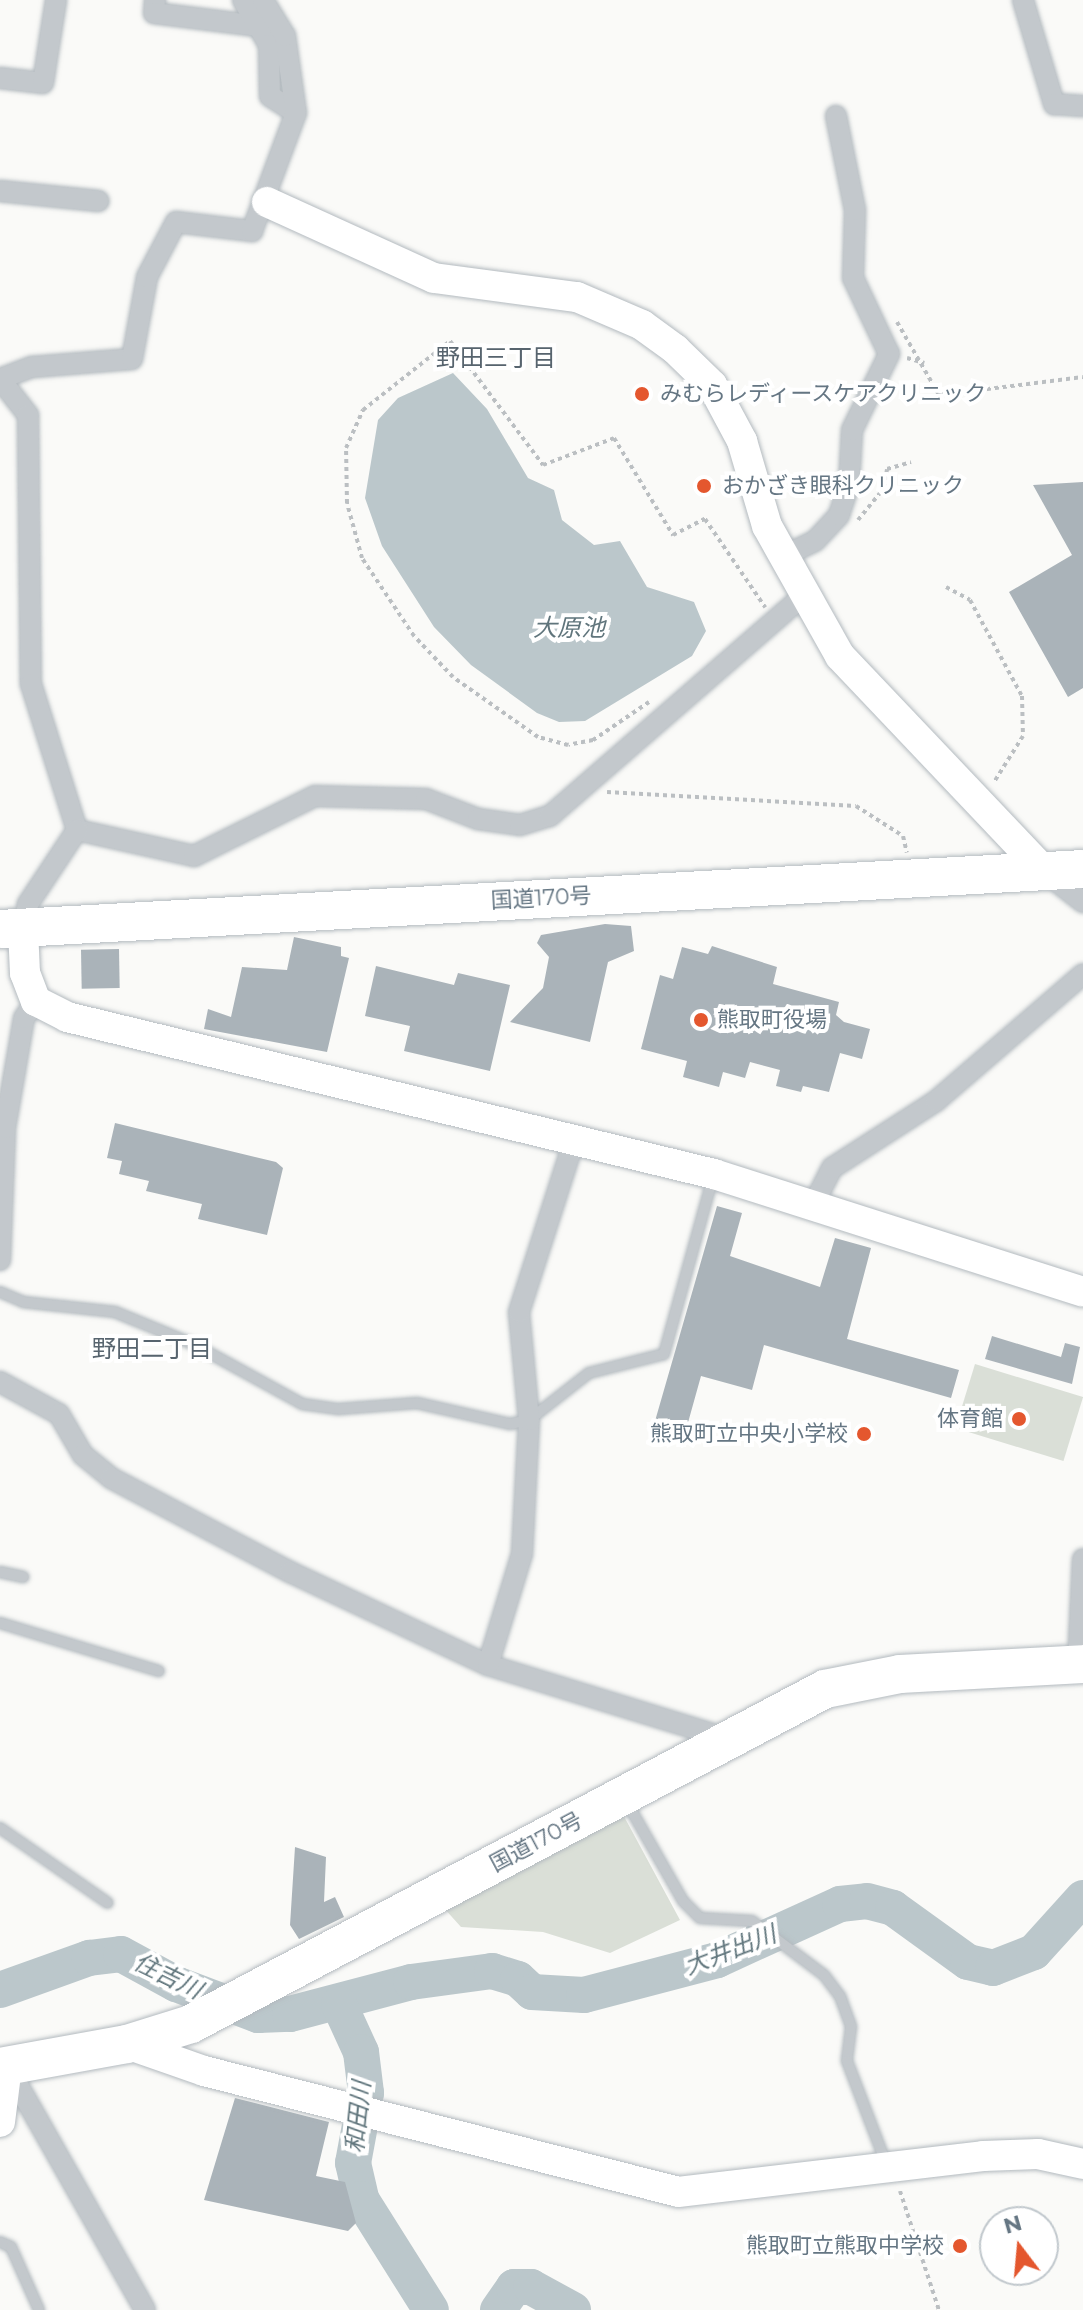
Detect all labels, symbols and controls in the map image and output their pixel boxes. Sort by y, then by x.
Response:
district label: 野田三丁目 [436,344,556,372]
place label: みむらレディースケアクリニック [660,381,990,407]
marker: みむらレディースケアクリニック [631,383,653,405]
place label: おかざき眼科クリニック [722,473,964,499]
marker: おかざき眼科クリニック [693,475,715,497]
water label: 大原池 [533,614,605,642]
street label: 国道170号 [490,882,592,914]
place label: 熊取町役場 [717,1007,827,1033]
marker: 熊取町役場 [692,1011,710,1029]
district label: 野田二丁目 [92,1335,212,1363]
place label: 体育館 [937,1406,1003,1432]
marker: 体育館 [1010,1410,1028,1428]
place label: 熊取町立中央小学校 [650,1421,848,1447]
marker: 熊取町立中央小学校 [855,1425,873,1443]
street label: 国道170号 [485,1807,587,1877]
water label: 大井出川 [680,1919,780,1981]
water label: 住吉川 [129,1947,207,2005]
water label: 和田川 [340,2080,376,2154]
north arrow [979,2206,1059,2286]
text: N [1001,2209,1025,2240]
place label: 熊取町立熊取中学校 [746,2233,944,2259]
marker: 熊取町立熊取中学校 [951,2237,969,2255]

